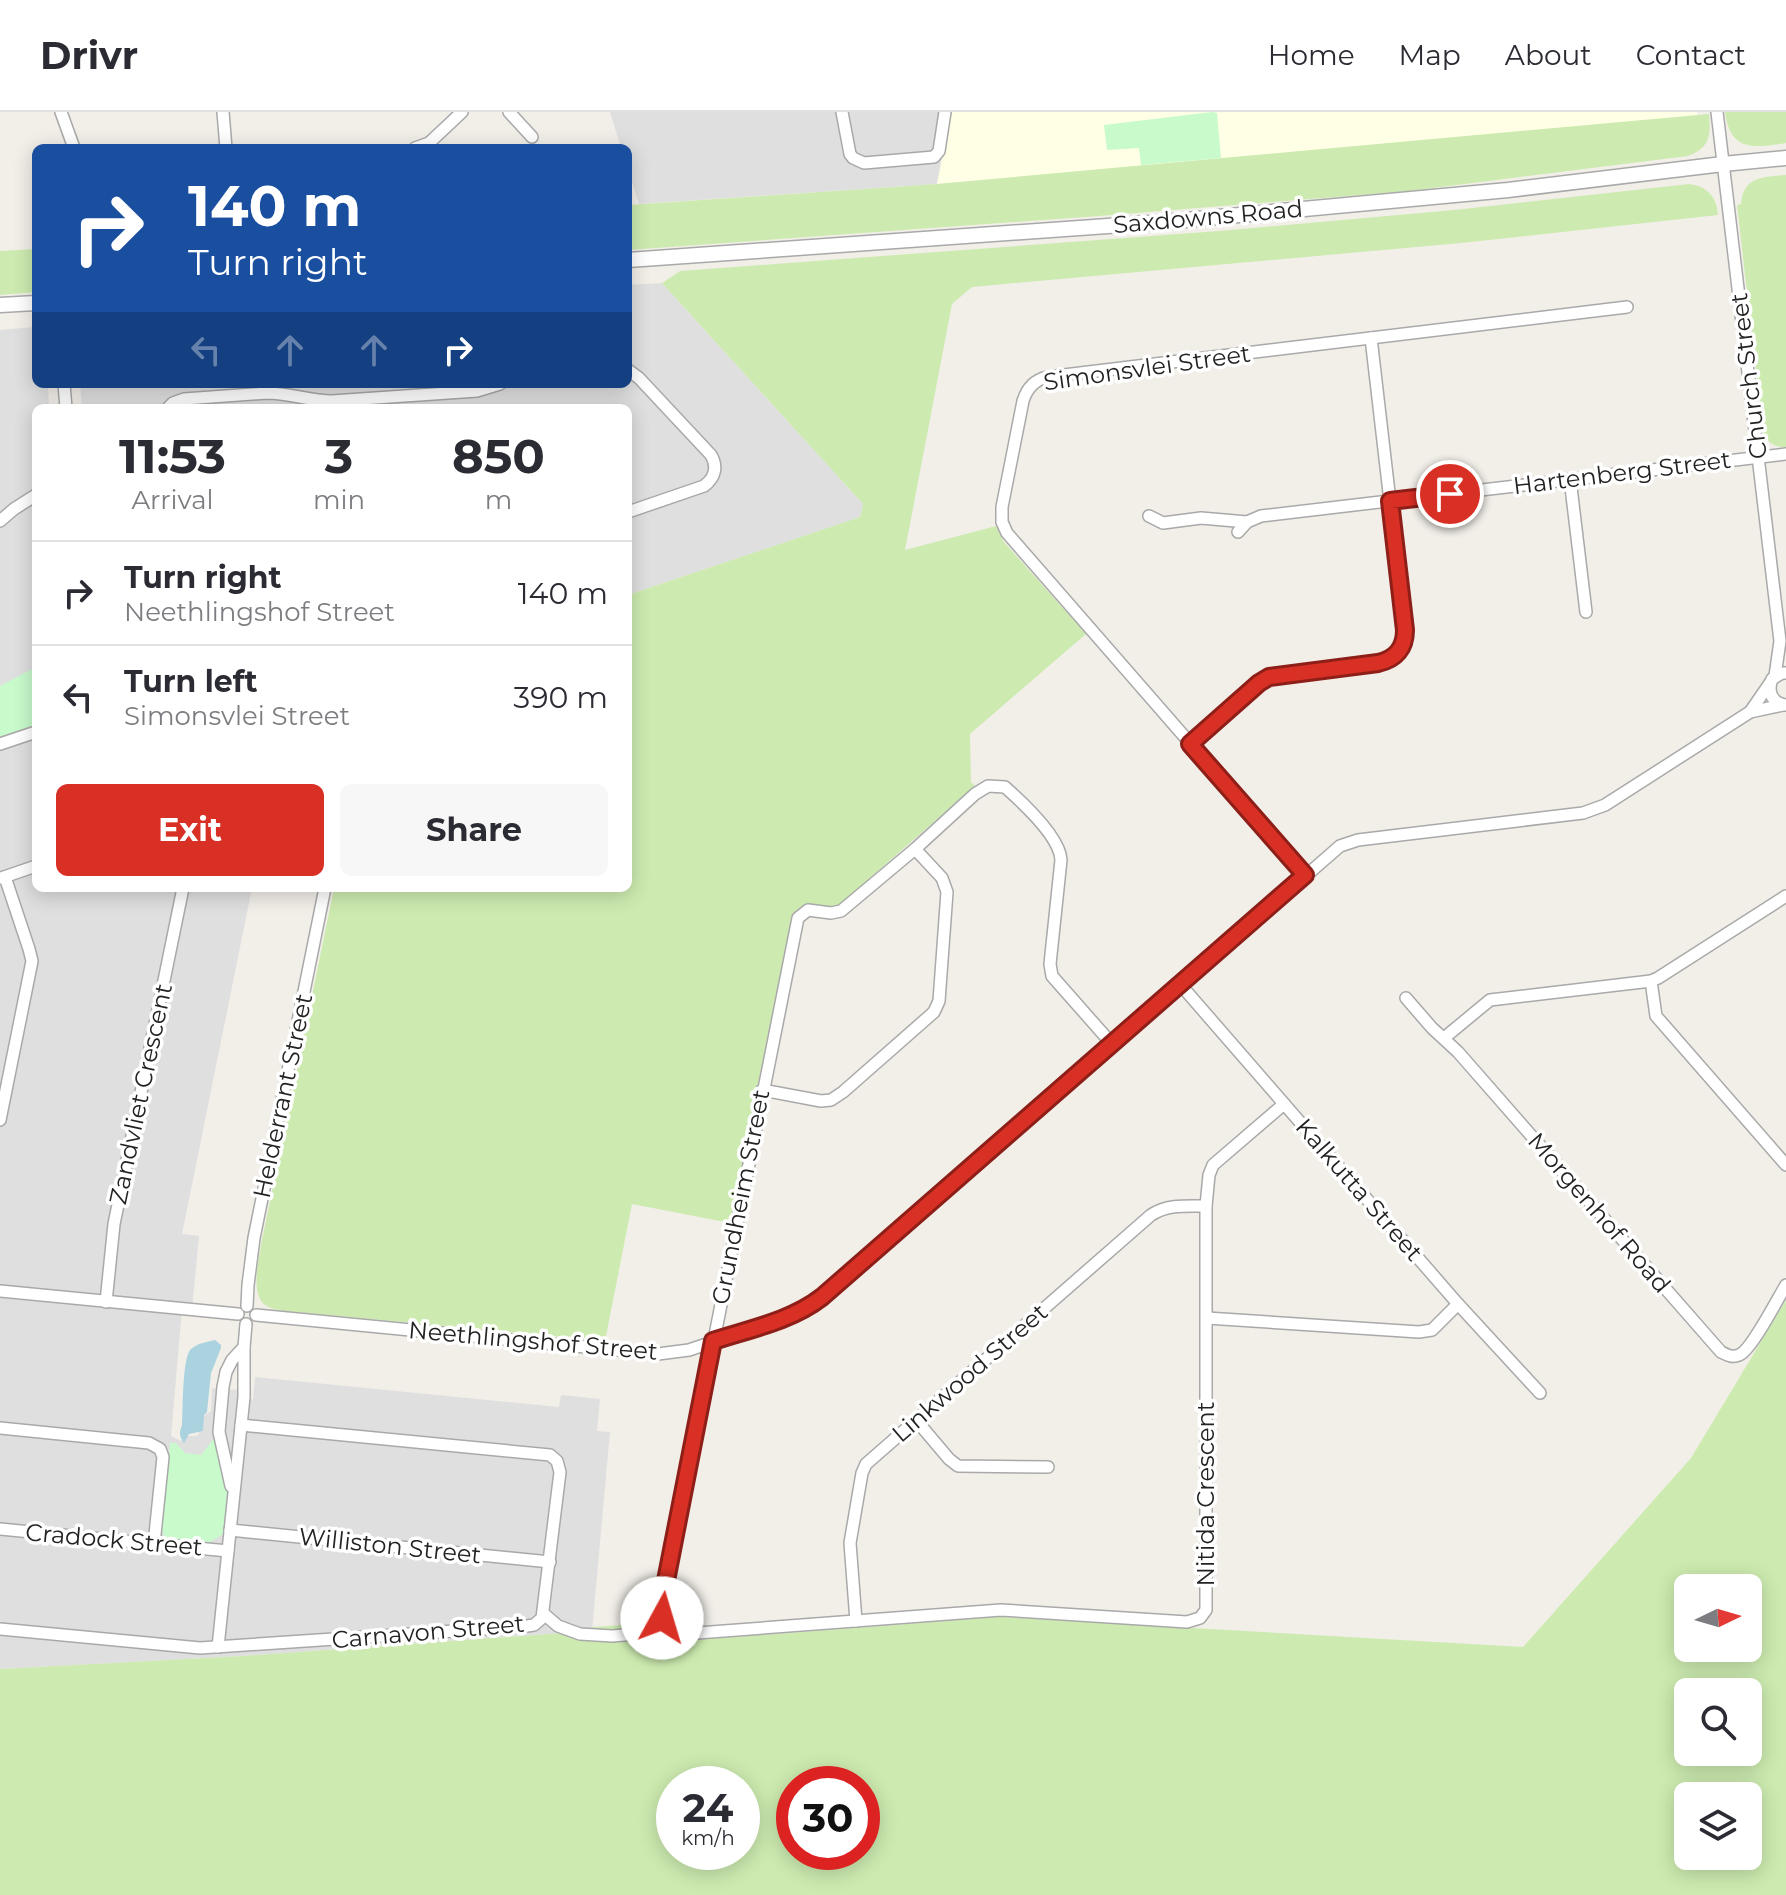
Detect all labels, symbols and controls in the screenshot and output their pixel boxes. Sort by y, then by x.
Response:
text: Drivr [40,32,138,79]
text: Home [1268,38,1355,72]
text: Map [1399,38,1461,72]
text: About [1505,38,1592,72]
text: Contact [1636,38,1746,72]
text: 140 m [188,172,361,240]
icon: right [56,176,160,280]
street label: Saxdowns Road [1112,194,1304,239]
text: Turn right [188,240,368,284]
street label: Church Street [1724,291,1773,461]
icon: left [184,328,228,372]
icon: ahead [268,328,312,372]
icon: ahead [352,328,396,372]
icon: right [436,328,480,372]
street label: Simonsvlei Street [1042,339,1253,396]
text: 11:53 [119,427,226,485]
text: 3 [325,427,353,485]
text: 850 [452,427,545,485]
street label: Hartenberg Street [1511,445,1733,500]
pin [1416,460,1484,528]
icon: arrive [1428,472,1472,516]
text: Arrival [131,484,213,516]
text: min [313,484,365,516]
text: m [485,484,512,516]
text: Turn right [124,559,281,596]
icon: right [56,571,100,615]
text: 140 m [518,575,608,612]
text: Neethlingshof Street [124,596,395,628]
text: Turn left [124,663,257,700]
icon: left [56,675,100,719]
text: 390 m [513,679,608,716]
text: Simonsvlei Street [124,700,350,732]
button: Exit [56,784,324,876]
button: Share [340,784,608,876]
street label: Zandvliet Crescent [103,981,178,1207]
street label: Helderrant Street [247,991,318,1201]
street label: Grundheim Street [705,1087,776,1307]
street label: Kalkutta Street [1290,1113,1429,1267]
street label: Morgenhof Road [1522,1127,1677,1299]
street label: Linkwood Street [886,1297,1054,1448]
street label: Neethlingshof Street [407,1315,659,1366]
street label: Nitida Crescent [1191,1401,1220,1587]
street label: Cradock Street [24,1517,204,1562]
street label: Williston Street [297,1522,483,1570]
north arrow [1674,1574,1762,1662]
map controls [1674,1574,1762,1870]
position arrow [620,1576,704,1660]
street label: Carnavon Street [330,1609,526,1654]
button: search [1674,1678,1762,1766]
speed limit sign: 30 [776,1766,880,1870]
button: layers [1674,1782,1762,1870]
text: 24 [683,1783,733,1832]
text: km/h [681,1826,735,1850]

